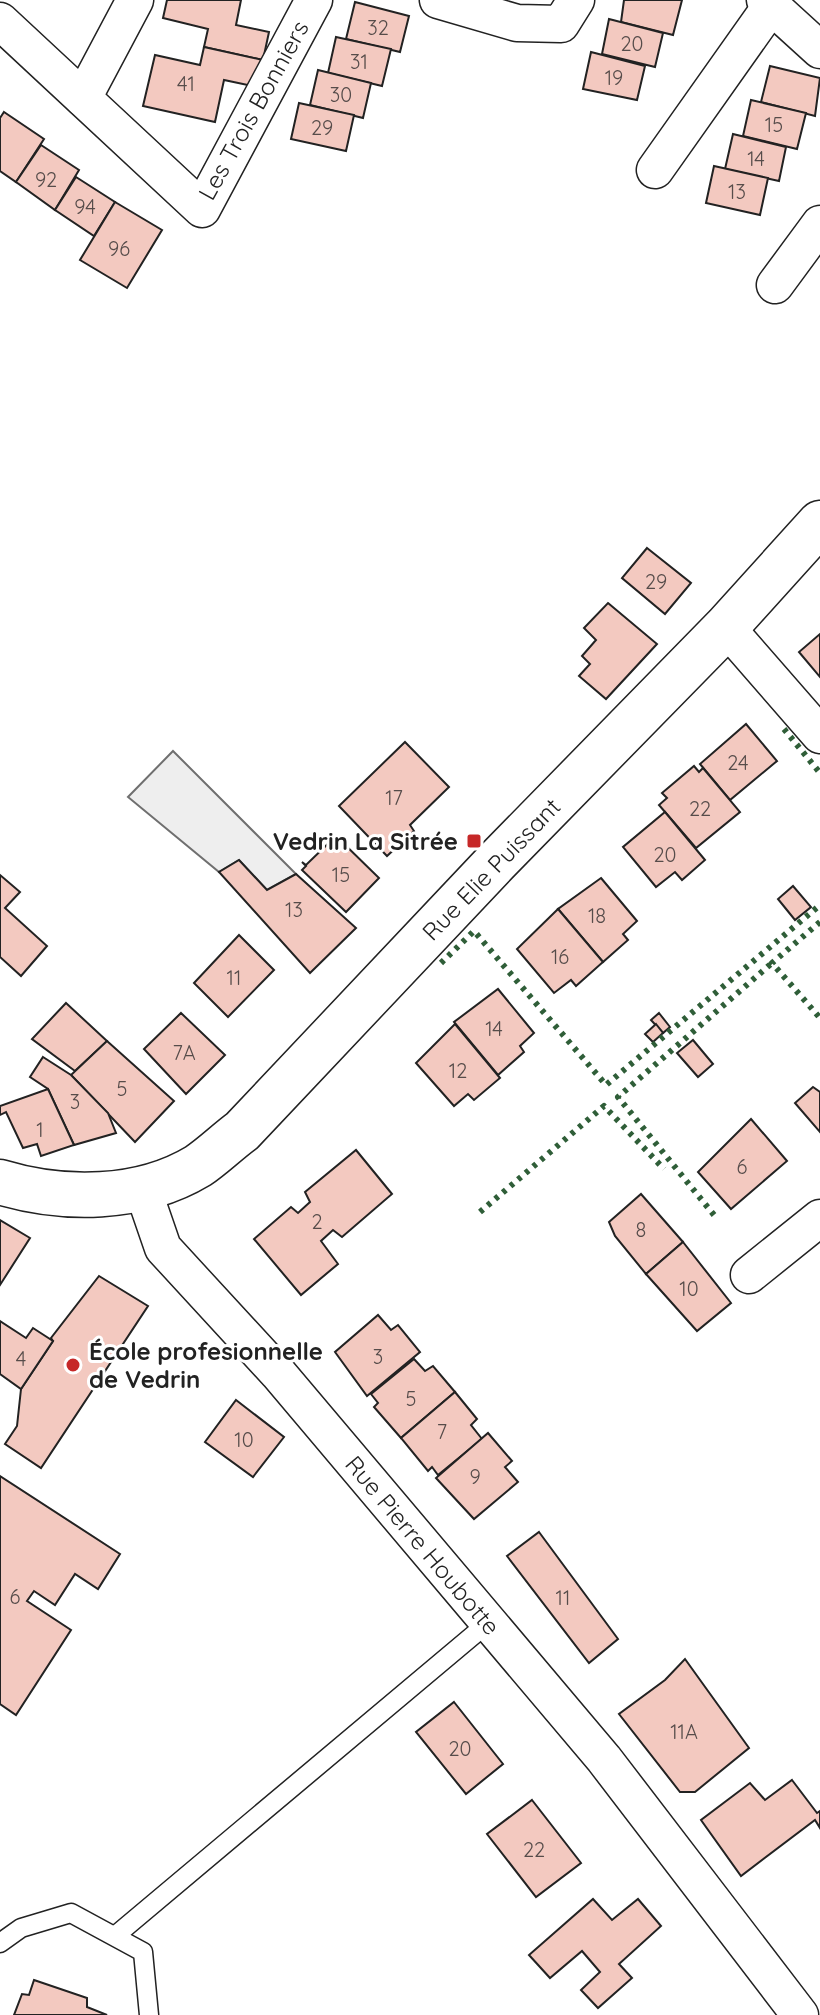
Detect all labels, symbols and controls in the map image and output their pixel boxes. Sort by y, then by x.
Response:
street label: Les Trois Bonniers [191,15,315,205]
house number: 32 [367,15,389,40]
house number: 20 [621,31,643,56]
house number: 31 [350,49,368,74]
house number: 19 [605,65,623,90]
house number: 41 [177,71,195,96]
house number: 30 [330,82,352,107]
house number: 15 [765,112,783,137]
house number: 29 [311,115,333,140]
house number: 14 [747,146,765,171]
house number: 92 [35,167,57,192]
house number: 13 [728,179,746,204]
house number: 94 [74,194,96,219]
house number: 96 [108,236,130,261]
house number: 29 [645,569,667,594]
house number: 24 [727,750,749,775]
house number: 17 [385,785,403,810]
street label: Rue Elie Puissant [416,792,566,946]
house number: 22 [689,796,711,821]
place label: Vedrin La Sitrée [273,826,458,856]
marker: Vedrin La Sitrée [465,832,483,850]
house number: 20 [654,842,676,867]
house number: 15 [332,862,350,887]
house number: 13 [285,897,303,922]
house number: 18 [588,903,606,928]
house number: 16 [551,944,569,969]
house number: 11 [227,965,241,990]
house number: 14 [485,1016,503,1041]
house number: 7A [172,1040,196,1065]
house number: 12 [449,1058,467,1083]
house number: 5 [117,1076,127,1101]
house number: 3 [70,1089,80,1114]
house number: 1 [36,1117,44,1142]
house number: 6 [737,1154,748,1179]
house number: 2 [311,1209,323,1234]
house number: 8 [636,1217,646,1242]
house number: 10 [679,1276,699,1301]
place label: École profesionnelle de Vedrin [89,1336,323,1394]
house number: 3 [373,1344,383,1369]
house number: 4 [16,1346,26,1371]
marker: École profesionnelle de Vedrin [64,1356,82,1374]
house number: 5 [406,1386,416,1411]
house number: 7 [437,1419,447,1444]
house number: 10 [234,1427,254,1452]
street label: Rue Pierre Houbotte [339,1449,507,1641]
house number: 9 [469,1464,481,1489]
house number: 6 [10,1584,21,1609]
house number: 11 [556,1585,570,1610]
house number: 11A [670,1719,698,1744]
house number: 20 [449,1736,471,1761]
house number: 22 [523,1837,545,1862]

